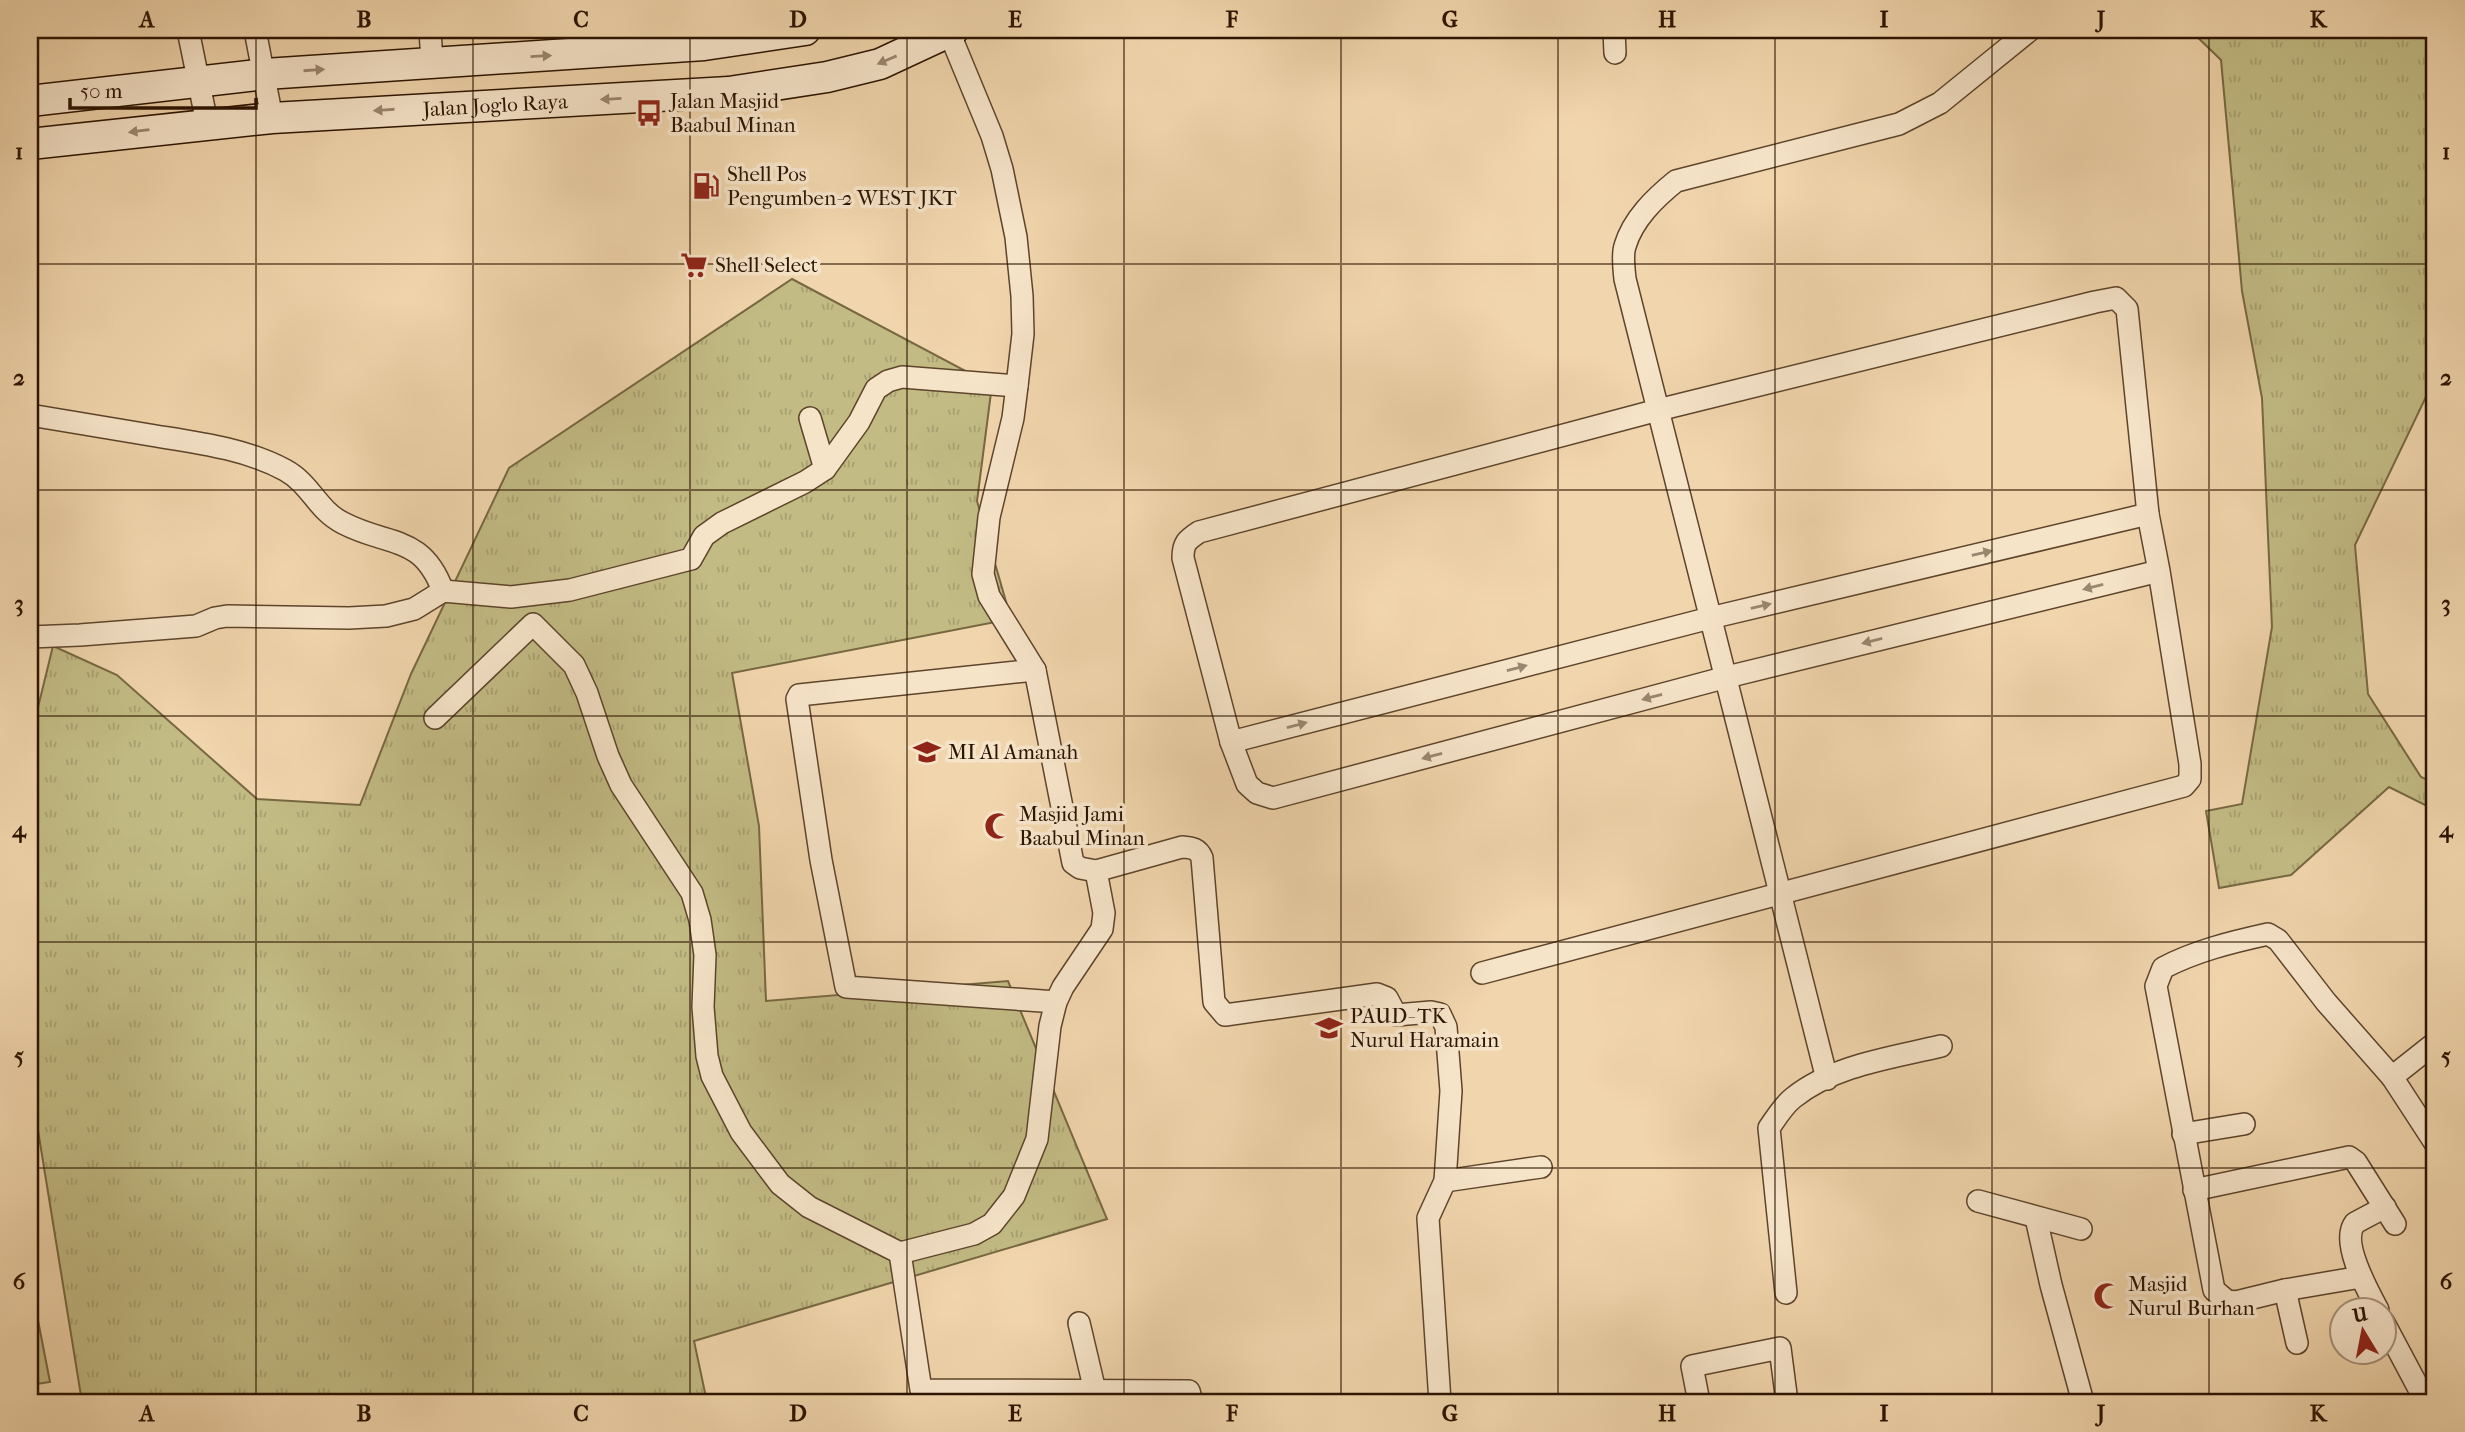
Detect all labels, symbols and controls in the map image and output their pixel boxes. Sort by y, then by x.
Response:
text: A [138,6,156,33]
text: B [357,6,372,33]
text: C [573,6,589,33]
text: D [789,6,807,33]
text: E [1008,6,1022,33]
text: F [1225,6,1239,33]
text: G [1442,6,1458,33]
text: H [1658,6,1676,33]
text: I [1880,6,1889,33]
text: J [2095,6,2106,33]
text: K [2310,6,2329,33]
one-way arrow [531,50,553,61]
one-way arrow [877,54,897,66]
one-way arrow [304,64,326,75]
scale bar [70,66,256,110]
text: 50 m [80,79,123,103]
street label: Jalan Joglo Raya [420,89,569,122]
place label: Jalan Masjid Baabul Minan [668,89,796,137]
one-way arrow [600,94,622,105]
bus stop icon: Jalan Masjid Baabul Minan [634,98,664,128]
one-way arrow [373,105,395,116]
one-way arrow [128,126,150,137]
text: 1 [15,138,23,165]
text: 1 [2442,138,2450,165]
place label: Shell Pos Pengumben-2 WEST JKT [727,162,958,210]
fuel station icon: Shell Pos Pengumben-2 WEST JKT [691,171,721,201]
supermarket icon: Shell Select [679,250,709,280]
place label: Shell Select [715,253,818,277]
text: 2 [13,364,25,391]
text: 2 [2440,364,2452,391]
one-way arrow [1971,547,1993,558]
one-way arrow [2082,582,2104,593]
text: 3 [14,590,24,617]
text: 3 [2441,590,2451,617]
one-way arrow [1750,600,1772,611]
one-way arrow [1861,636,1883,647]
one-way arrow [1506,662,1528,673]
one-way arrow [1640,692,1662,703]
one-way arrow [1286,719,1308,730]
school or university icon: MI Al Amanah [912,737,942,767]
place label: MI Al Amanah [948,740,1079,764]
one-way arrow [1421,751,1442,761]
place label: Masjid Jami Baabul Minan [1019,802,1145,850]
mosque icon: Masjid Jami Baabul Minan [983,811,1013,841]
text: 4 [11,816,27,843]
text: 4 [2438,816,2454,843]
place label: PAUD- TK Nurul Haramain [1350,1004,1499,1052]
school or university icon: PAUD- TK Nurul Haramain [1314,1013,1344,1043]
text: 5 [14,1042,24,1069]
text: 5 [2441,1042,2451,1069]
text: 6 [13,1268,26,1295]
text: 6 [2440,1268,2453,1295]
place label: Masjid Nurul Burhan [2128,1272,2255,1320]
mosque icon: Masjid Nurul Burhan [2092,1281,2122,1311]
north arrow [2328,1296,2398,1366]
text: U [2350,1303,2370,1328]
text: A [138,1400,156,1427]
text: B [357,1400,372,1427]
text: C [573,1400,589,1427]
text: D [789,1400,807,1427]
text: E [1008,1400,1022,1427]
text: F [1225,1400,1239,1427]
text: G [1442,1400,1458,1427]
text: H [1658,1400,1676,1427]
text: I [1880,1400,1889,1427]
text: J [2095,1400,2106,1427]
text: K [2310,1400,2329,1427]

